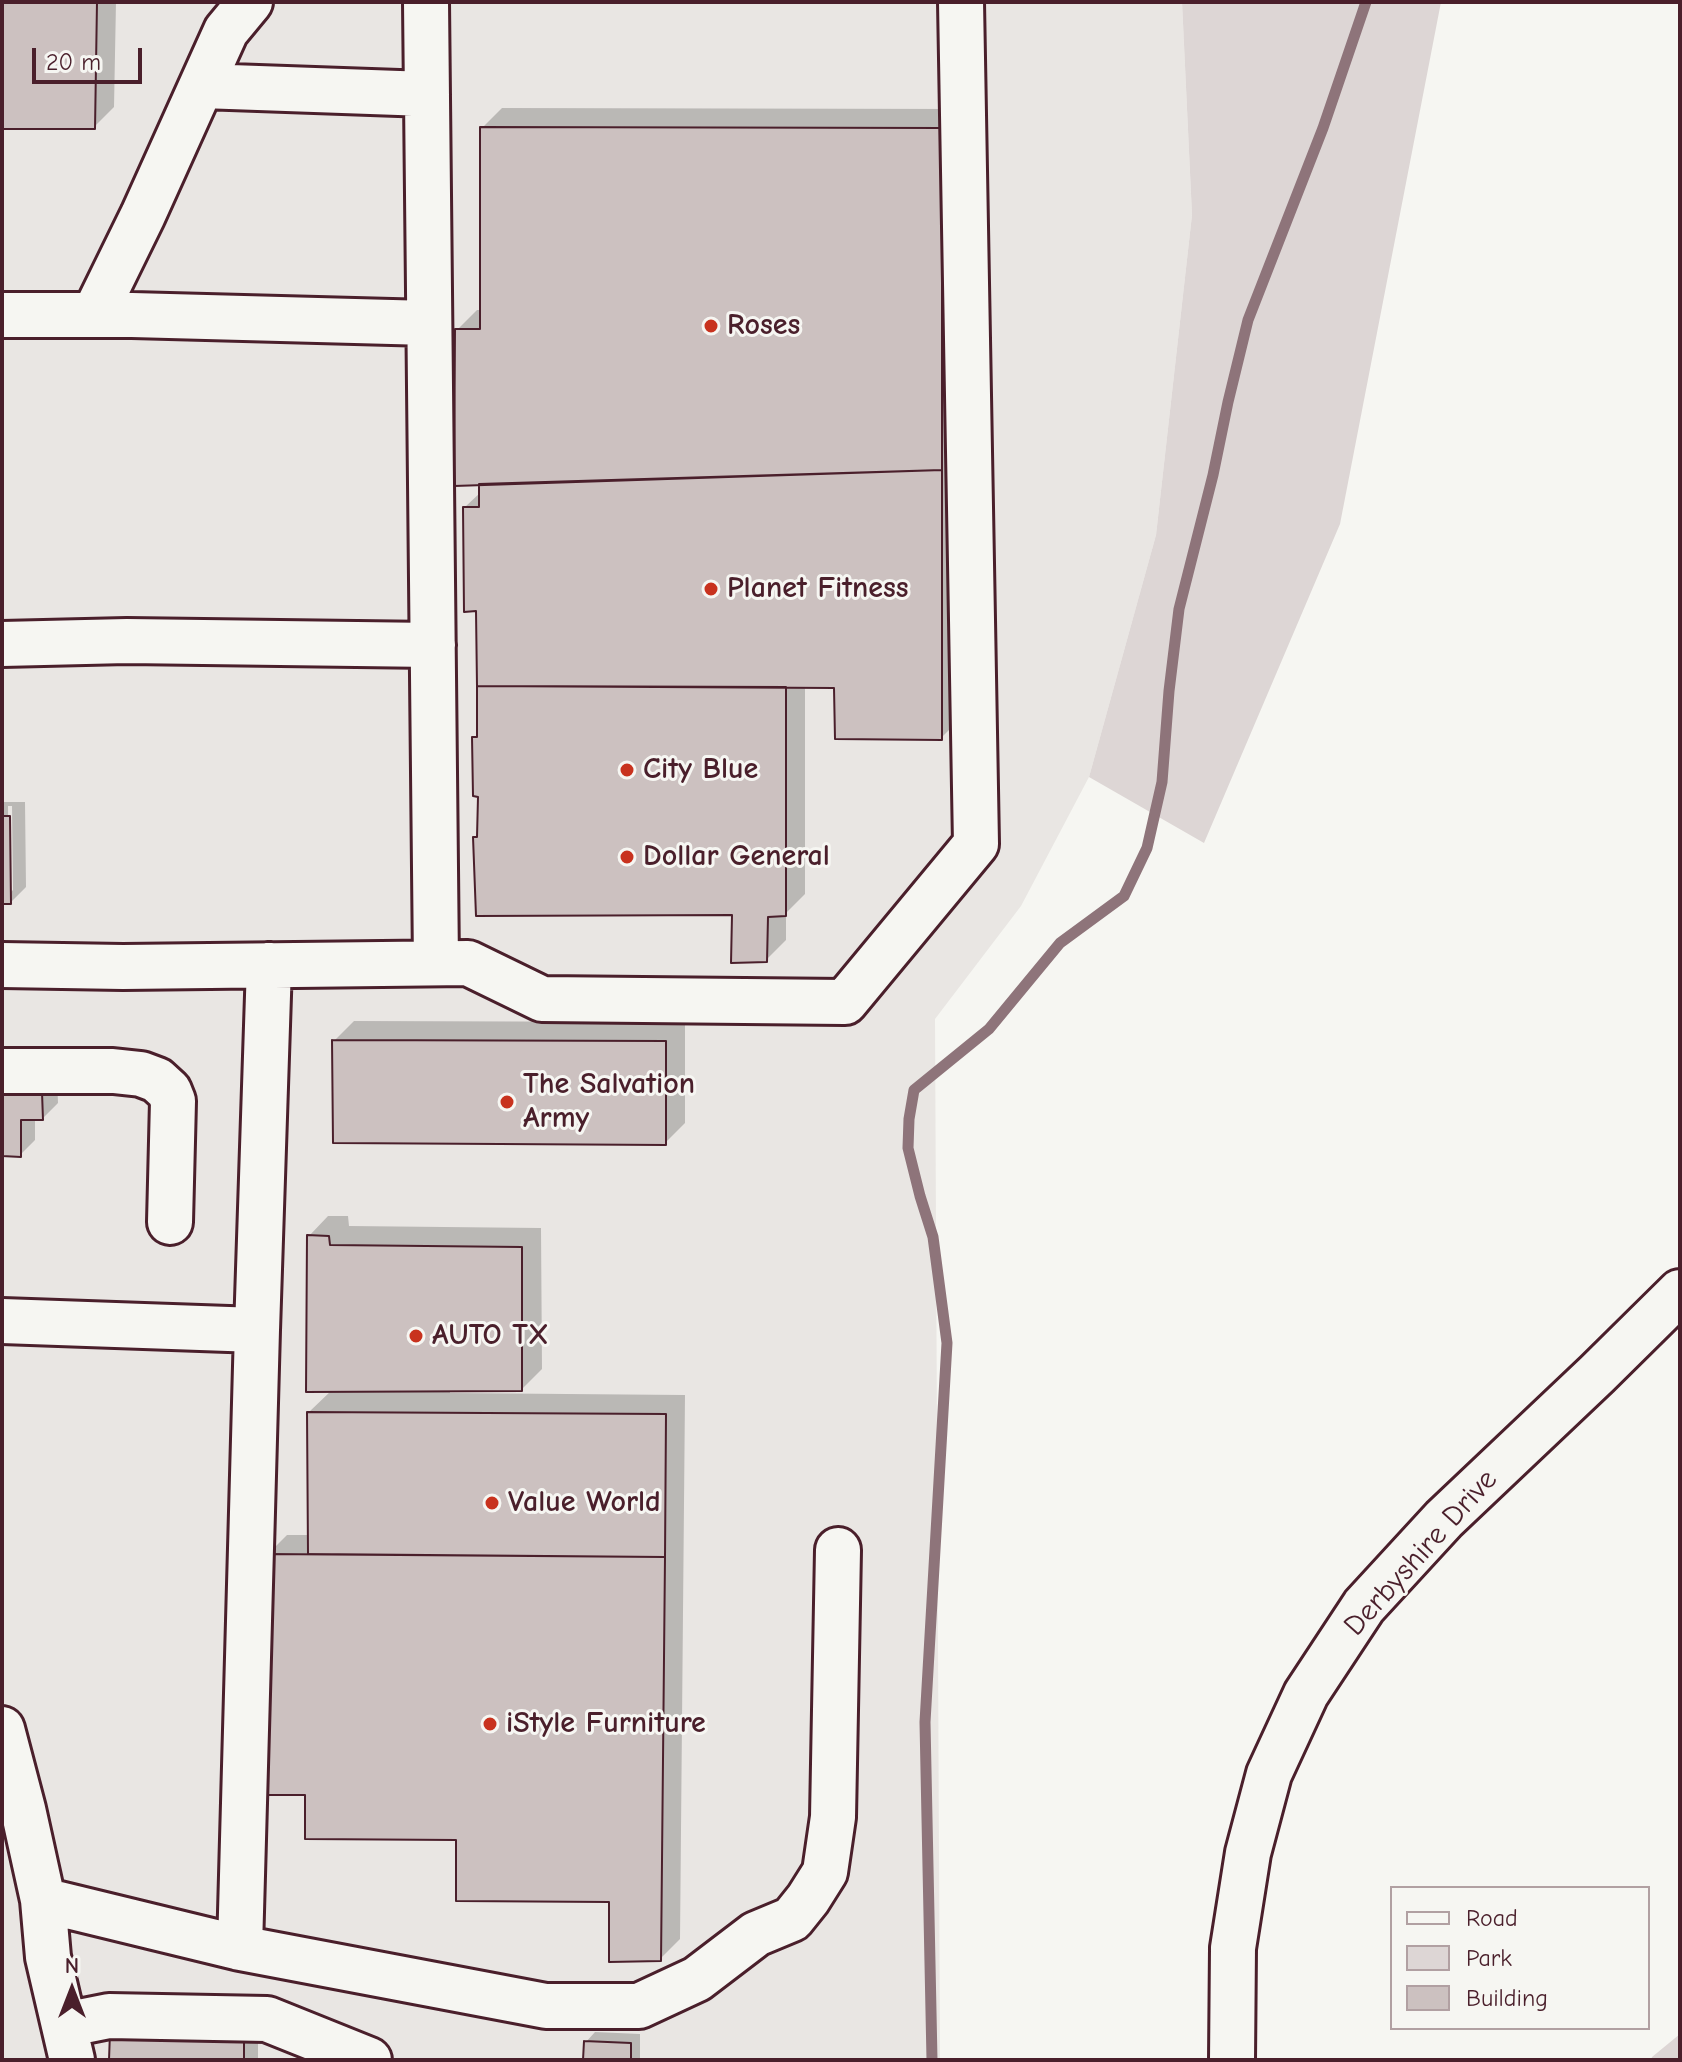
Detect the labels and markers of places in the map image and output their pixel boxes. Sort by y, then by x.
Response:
place label: Roses [727,308,800,344]
marker: Roses [702,317,720,335]
place label: Planet Fitness [727,571,909,607]
marker: Planet Fitness [702,580,720,598]
place label: City Blue [643,752,758,788]
marker: City Blue [618,761,636,779]
place label: Dollar General [643,839,830,875]
marker: Dollar General [618,848,636,866]
place label: The Salvation Army [523,1067,695,1138]
marker: The Salvation Army [498,1093,516,1111]
place label: AUTO TX [432,1318,549,1354]
marker: AUTO TX [407,1327,425,1345]
place label: Value World [508,1485,661,1521]
marker: Value World [483,1494,501,1512]
place label: iStyle Furniture [506,1706,706,1742]
marker: iStyle Furniture [481,1715,499,1733]

